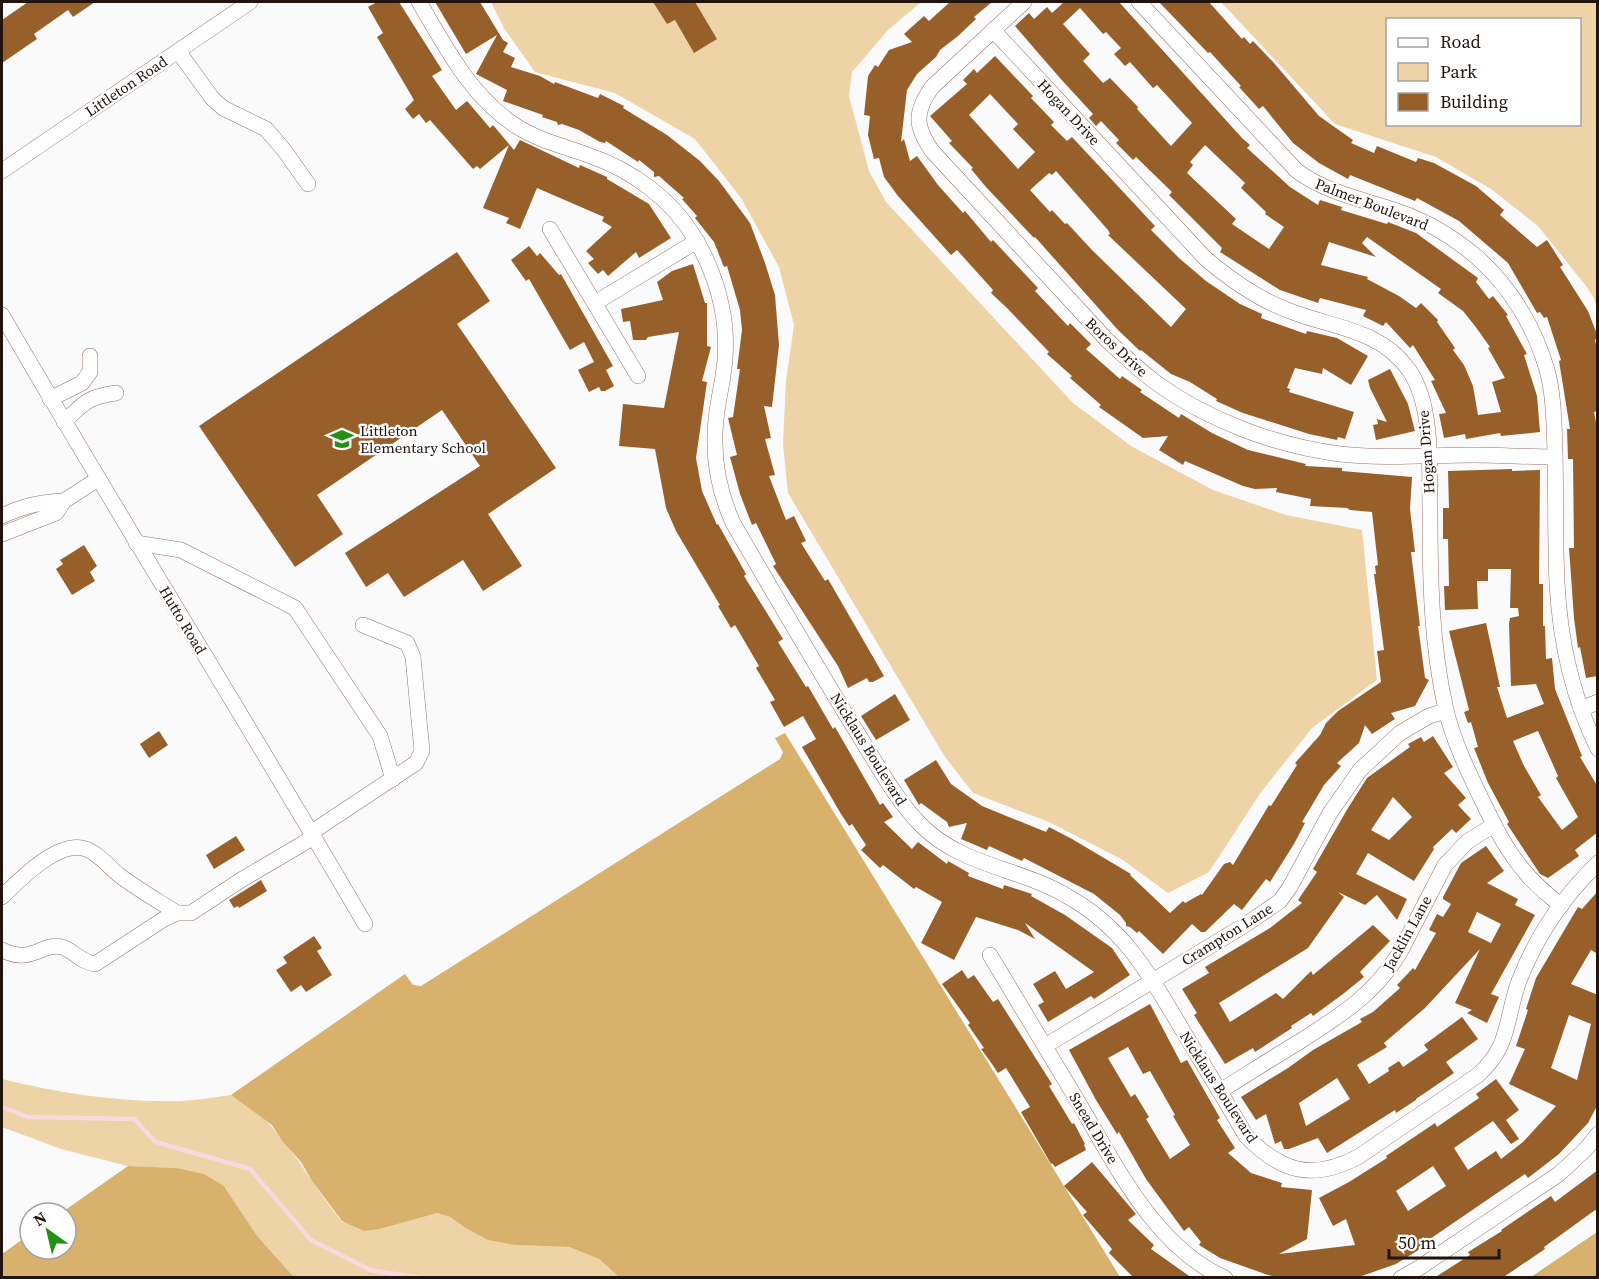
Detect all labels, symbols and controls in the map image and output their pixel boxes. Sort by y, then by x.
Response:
legend [1386,18,1581,126]
text: Road [1440,29,1481,54]
street label: Littleton Road [81,50,172,121]
text: Park [1440,59,1477,84]
street label: Hogan Drive [1033,74,1105,150]
text: Building [1440,89,1508,114]
street label: Palmer Boulevard [1312,173,1432,235]
street label: Boros Drive [1081,313,1153,382]
street label: Hogan Drive [1413,409,1439,494]
place label: Littleton Elementary School [360,420,487,458]
school or university icon: Littleton Elementary School [329,426,355,452]
street label: Hutto Road [154,582,212,658]
street label: Nicklaus Boulevard [826,689,912,810]
street label: Jacklin Lane [1377,891,1436,975]
street label: Crampton Lane [1177,897,1277,970]
street label: Nicklaus Boulevard [1175,1027,1263,1147]
street label: Snead Drive [1064,1088,1124,1168]
north arrow [18,1201,78,1261]
text: N [29,1206,51,1231]
scale bar [1389,1222,1498,1260]
text: 50 m [1398,1230,1436,1255]

